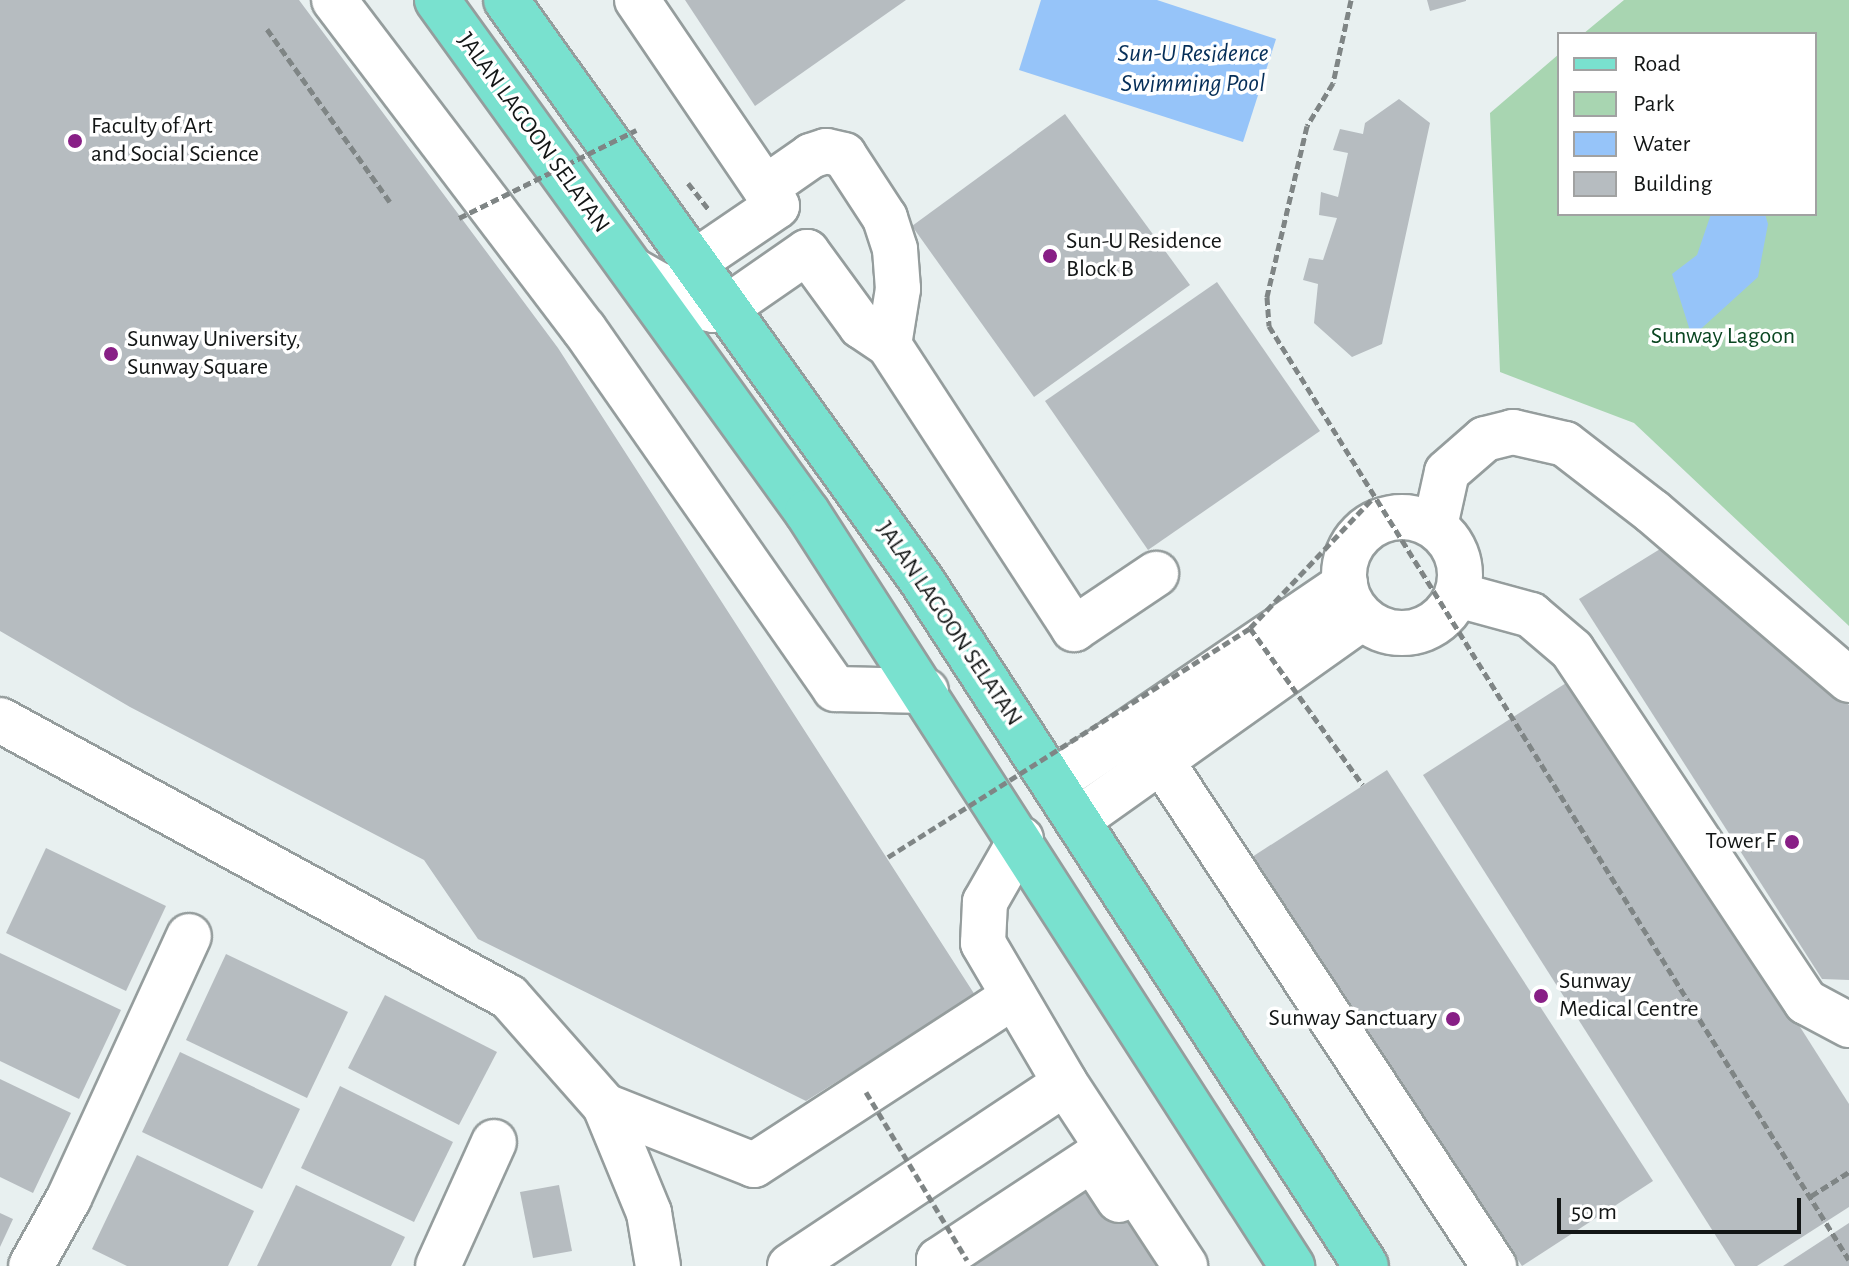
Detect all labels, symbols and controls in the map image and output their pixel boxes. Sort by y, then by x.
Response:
street label: JALAN LAGOON SELATAN [451,27,615,239]
legend [1557,32,1817,216]
water label: Sun-U Residence Swimming Pool [1117,38,1269,100]
text: Road [1633,52,1681,76]
text: Park [1633,92,1674,116]
place label: Faculty of Art and Social Science [91,113,259,169]
marker: Faculty of Art and Social Science [66,132,84,150]
text: Water [1633,132,1690,156]
text: Building [1633,172,1712,196]
place label: Sun-U Residence Block B [1066,228,1222,284]
marker: Sun-U Residence Block B [1041,247,1059,265]
park label: Sunway Lagoon [1651,323,1795,351]
place label: Sunway University, Sunway Square [127,326,301,382]
marker: Sunway University, Sunway Square [102,345,120,363]
street label: JALAN LAGOON SELATAN [870,516,1028,732]
place label: Tower F [1705,828,1776,856]
marker: Tower F [1783,833,1801,851]
place label: Sunway Medical Centre [1559,968,1699,1024]
marker: Sunway Medical Centre [1530,985,1552,1007]
place label: Sunway Sanctuary [1269,1005,1437,1033]
marker: Sunway Sanctuary [1444,1010,1462,1028]
scale bar [1561,1182,1805,1232]
text: 50 m [1571,1200,1617,1224]

